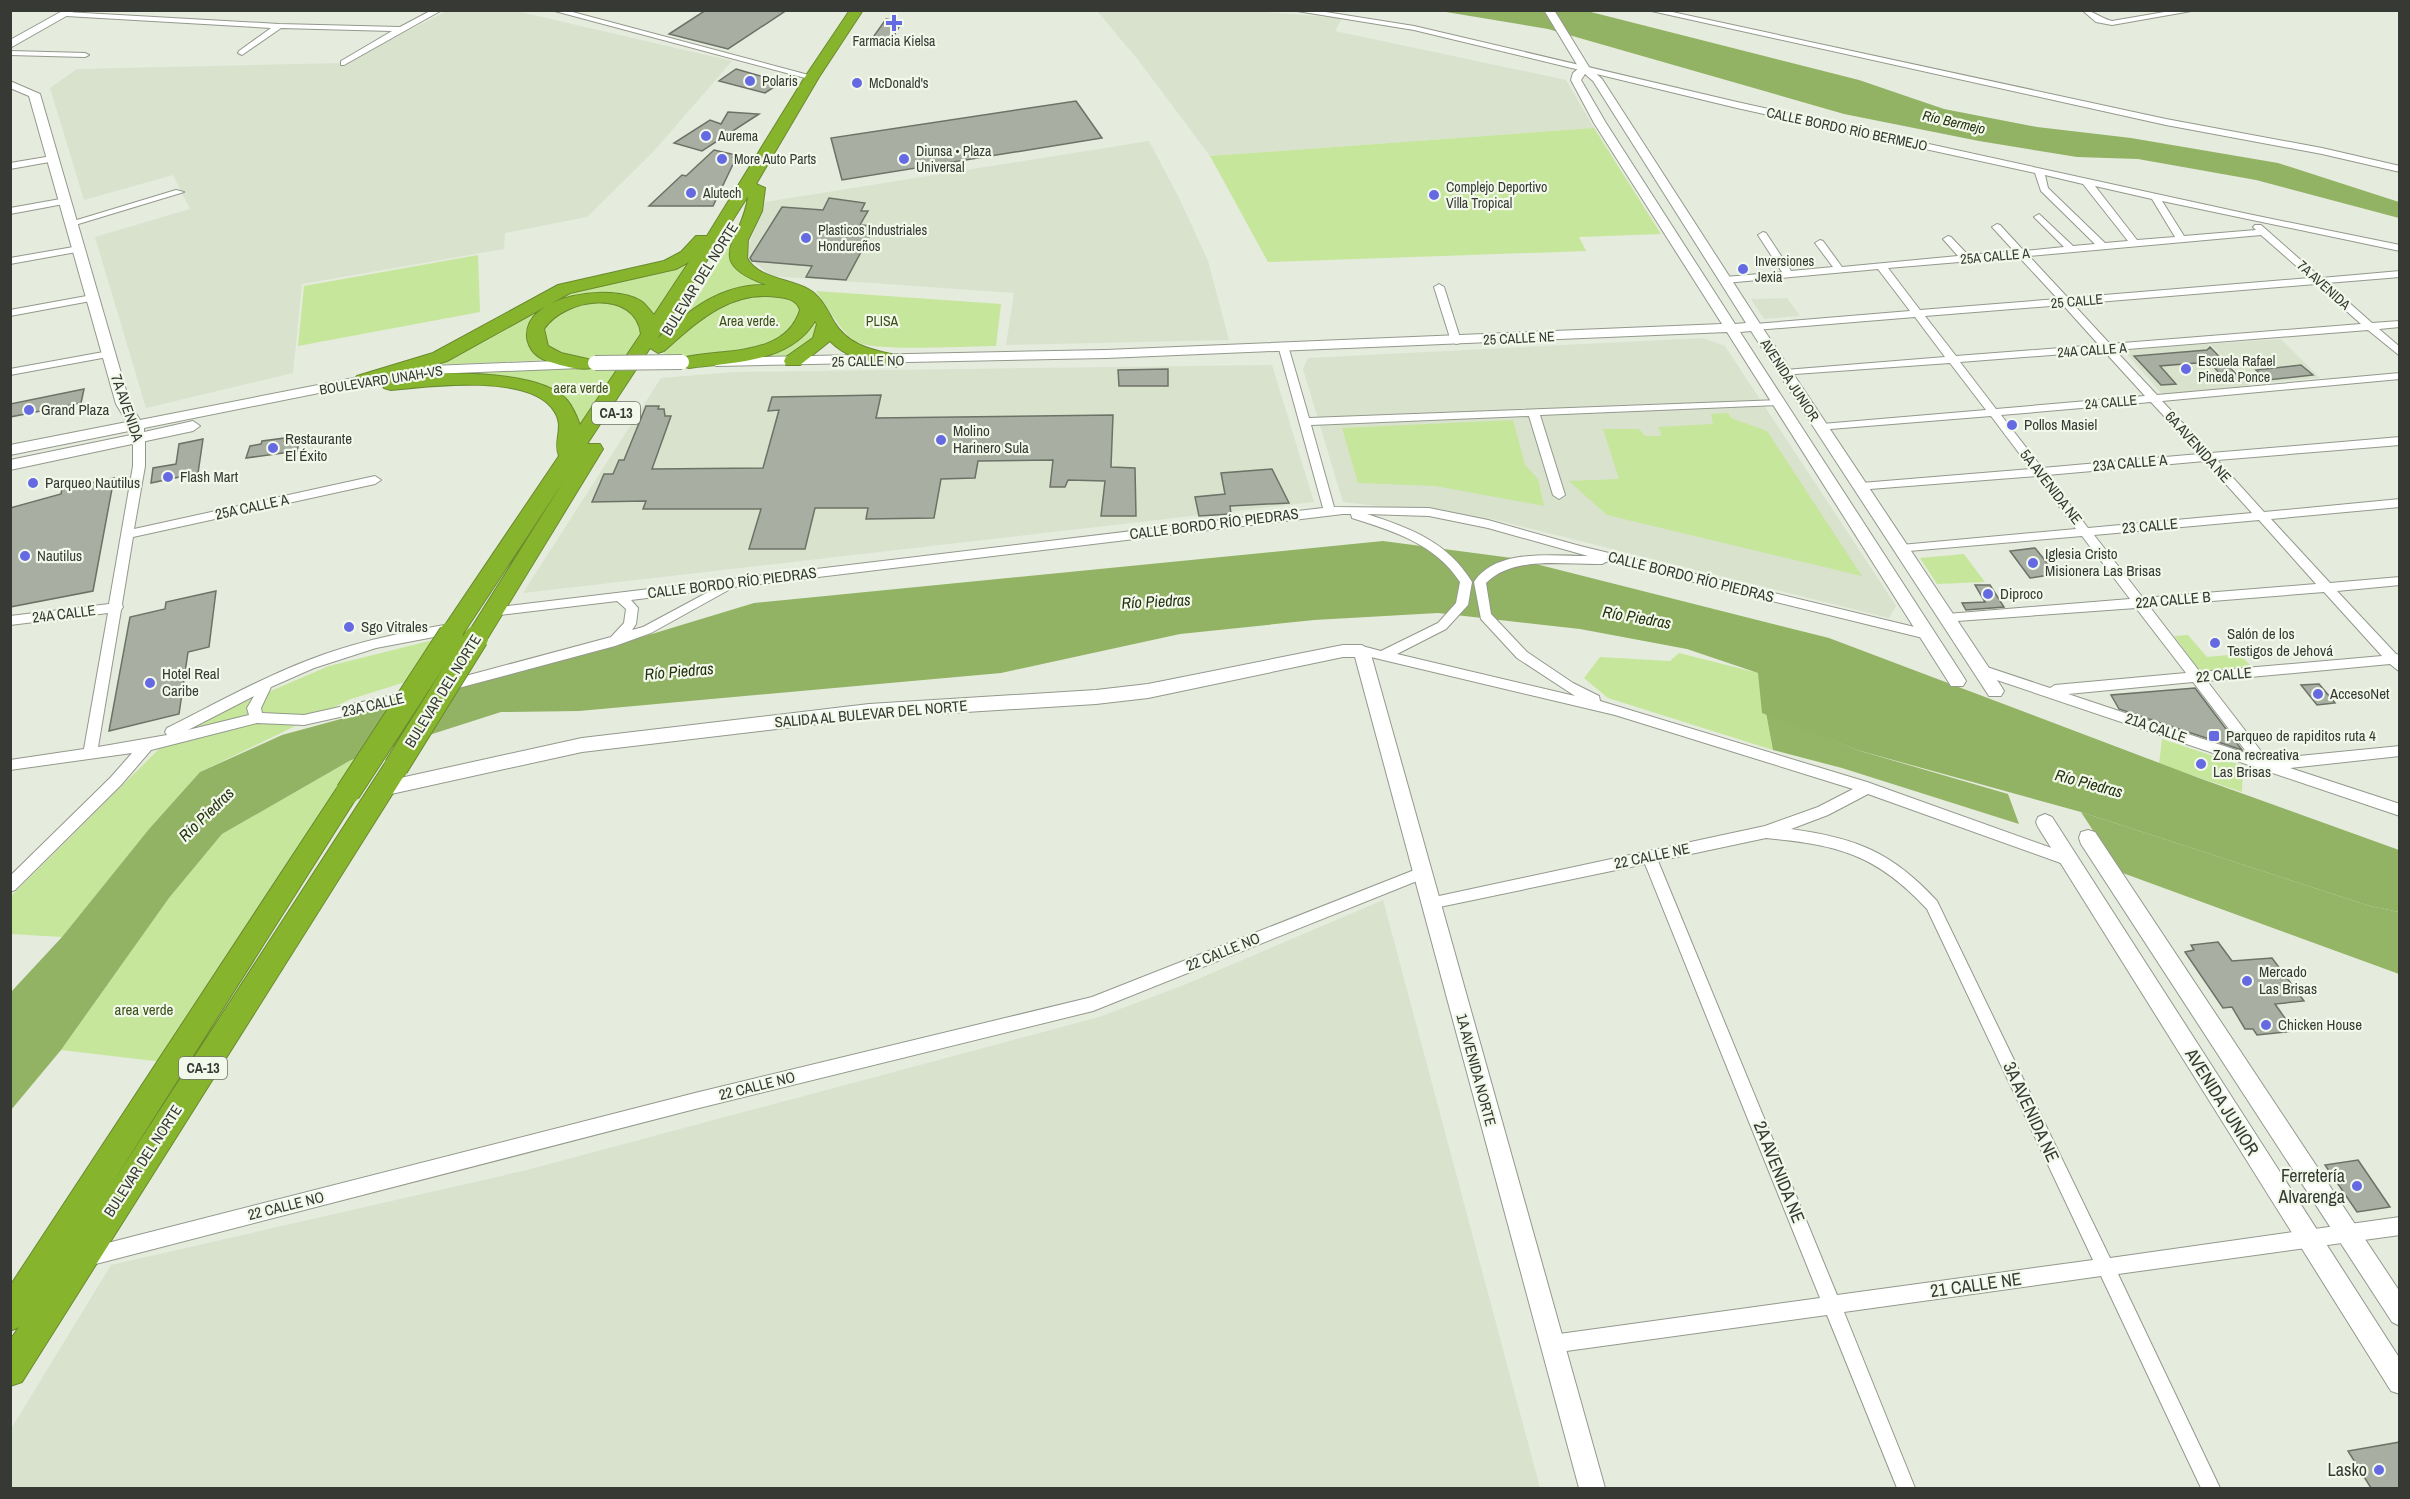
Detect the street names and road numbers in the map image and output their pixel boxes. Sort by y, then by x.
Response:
street label: CALLE BORDO RÍO BERMEJO [1765,103,1929,155]
street label: BULEVAR DEL NORTE [656,218,743,339]
street label: 25A CALLE A [1960,244,2031,268]
street label: 7A AVENIDA [2294,256,2355,314]
street label: 25 CALLE [2050,290,2104,312]
street label: 25 CALLE NE [1483,327,1555,349]
street label: AVENIDA JUNIOR [1756,334,1823,425]
street label: 24A CALLE A [2057,339,2128,361]
street label: 25 CALLE NO [831,351,905,371]
street label: BOULEVARD UNAH-VS [318,361,444,399]
street label: 7A AVENIDA [106,371,149,445]
street label: 24 CALLE [2084,391,2138,413]
road number: CA-13 [592,402,640,424]
street label: 6A AVENIDA NE [2160,406,2236,487]
street label: 5A AVENIDA NE [2015,445,2087,529]
street label: 23A CALLE A [2092,449,2169,476]
street label: 25A CALLE A [213,488,291,525]
street label: CALLE BORDO RÍO PIEDRAS [1128,503,1300,544]
street label: 23 CALLE [2121,513,2179,538]
street label: CALLE BORDO RÍO PIEDRAS [1606,546,1776,607]
street label: CALLE BORDO RÍO PIEDRAS [646,562,818,603]
street label: 22A CALLE B [2135,586,2211,613]
street label: 24A CALLE [31,599,97,628]
street label: BULEVAR DEL NORTE [399,630,486,751]
street label: 22 CALLE [2195,662,2253,687]
street label: 23A CALLE [340,687,406,722]
street label: SALIDA AL BULEVAR DEL NORTE [774,695,968,732]
street label: 21A CALLE [2123,707,2190,748]
street label: 22 CALLE NE [1612,837,1692,874]
street label: 22 CALLE NO [1183,927,1263,976]
street label: 1A AVENIDA NORTE [1451,1011,1502,1129]
street label: AVENIDA JUNIOR [2179,1043,2266,1160]
road number: CA-13 [179,1057,227,1079]
street label: 3A AVENIDA NE [1997,1058,2066,1166]
street label: 22 CALLE NO [717,1066,797,1105]
street label: BULEVAR DEL NORTE [98,1101,187,1221]
street label: 2A AVENIDA NE [1748,1117,1811,1227]
street label: 22 CALLE NO [246,1186,326,1225]
street label: 21 CALLE NE [1929,1266,2023,1303]

